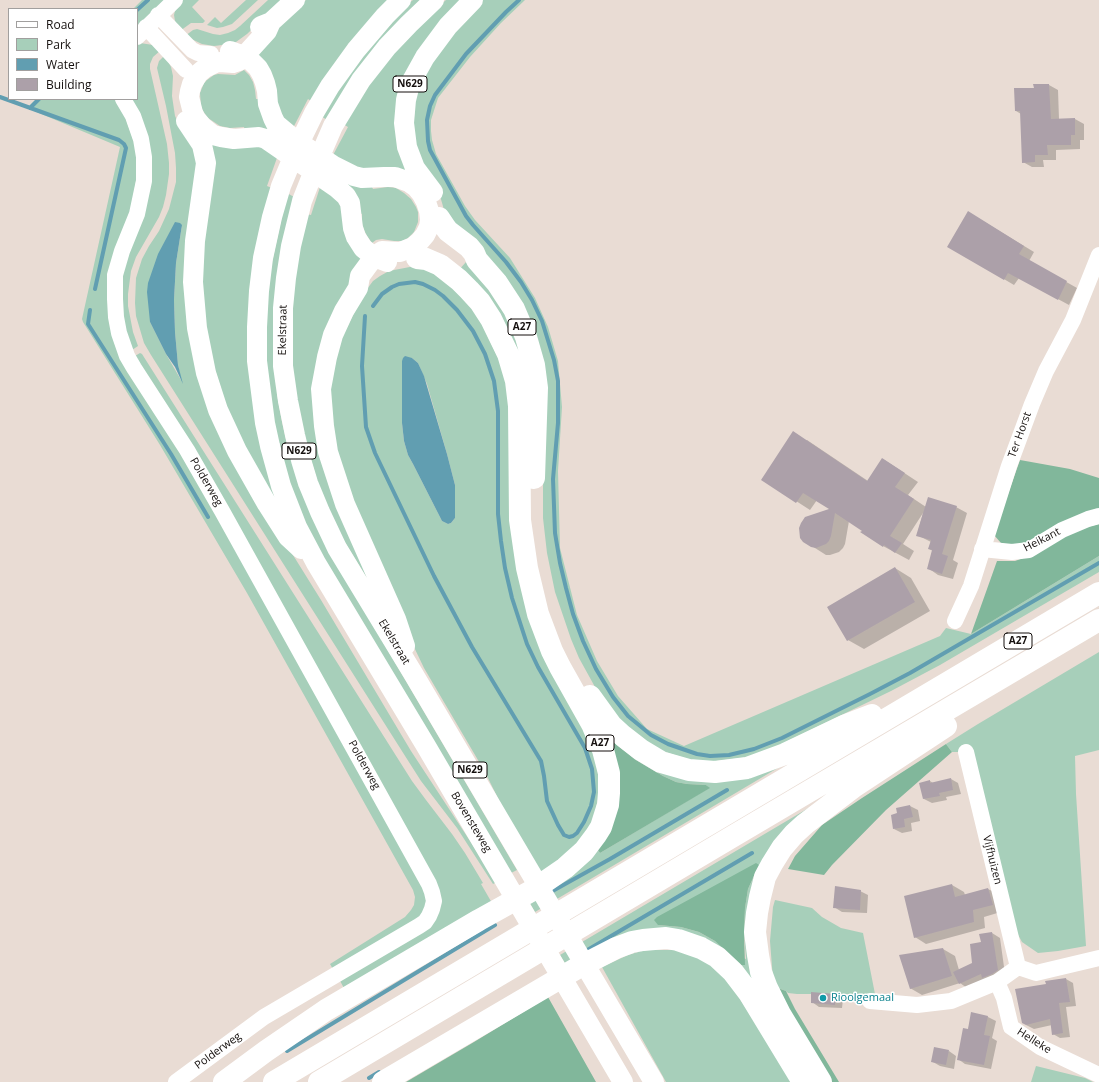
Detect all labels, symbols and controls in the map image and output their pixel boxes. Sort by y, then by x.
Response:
legend [8,8,138,100]
text: Road [46,16,75,33]
text: Park [46,36,71,53]
text: Water [46,56,80,73]
text: Building [46,76,91,93]
road number: N629 [393,76,427,92]
street label: Ekelstraat [276,305,290,355]
road number: A27 [508,319,536,335]
street label: Ter Horst [1006,410,1034,460]
road number: N629 [282,443,316,459]
street label: Polderweg [187,455,225,509]
street label: Heikant [1021,525,1063,555]
street label: Ekelstraat [375,617,413,667]
road number: A27 [1004,633,1032,649]
road number: A27 [586,735,614,751]
street label: Polderweg [345,738,383,792]
road number: N629 [453,762,487,778]
street label: Bovensteweg [448,789,494,855]
street label: Vijfhuizen [980,834,1004,886]
place label: Rioolgemaal [831,991,894,1005]
marker: Rioolgemaal [818,993,828,1003]
street label: Helleke [1014,1025,1054,1057]
street label: Polderweg [192,1030,244,1072]

